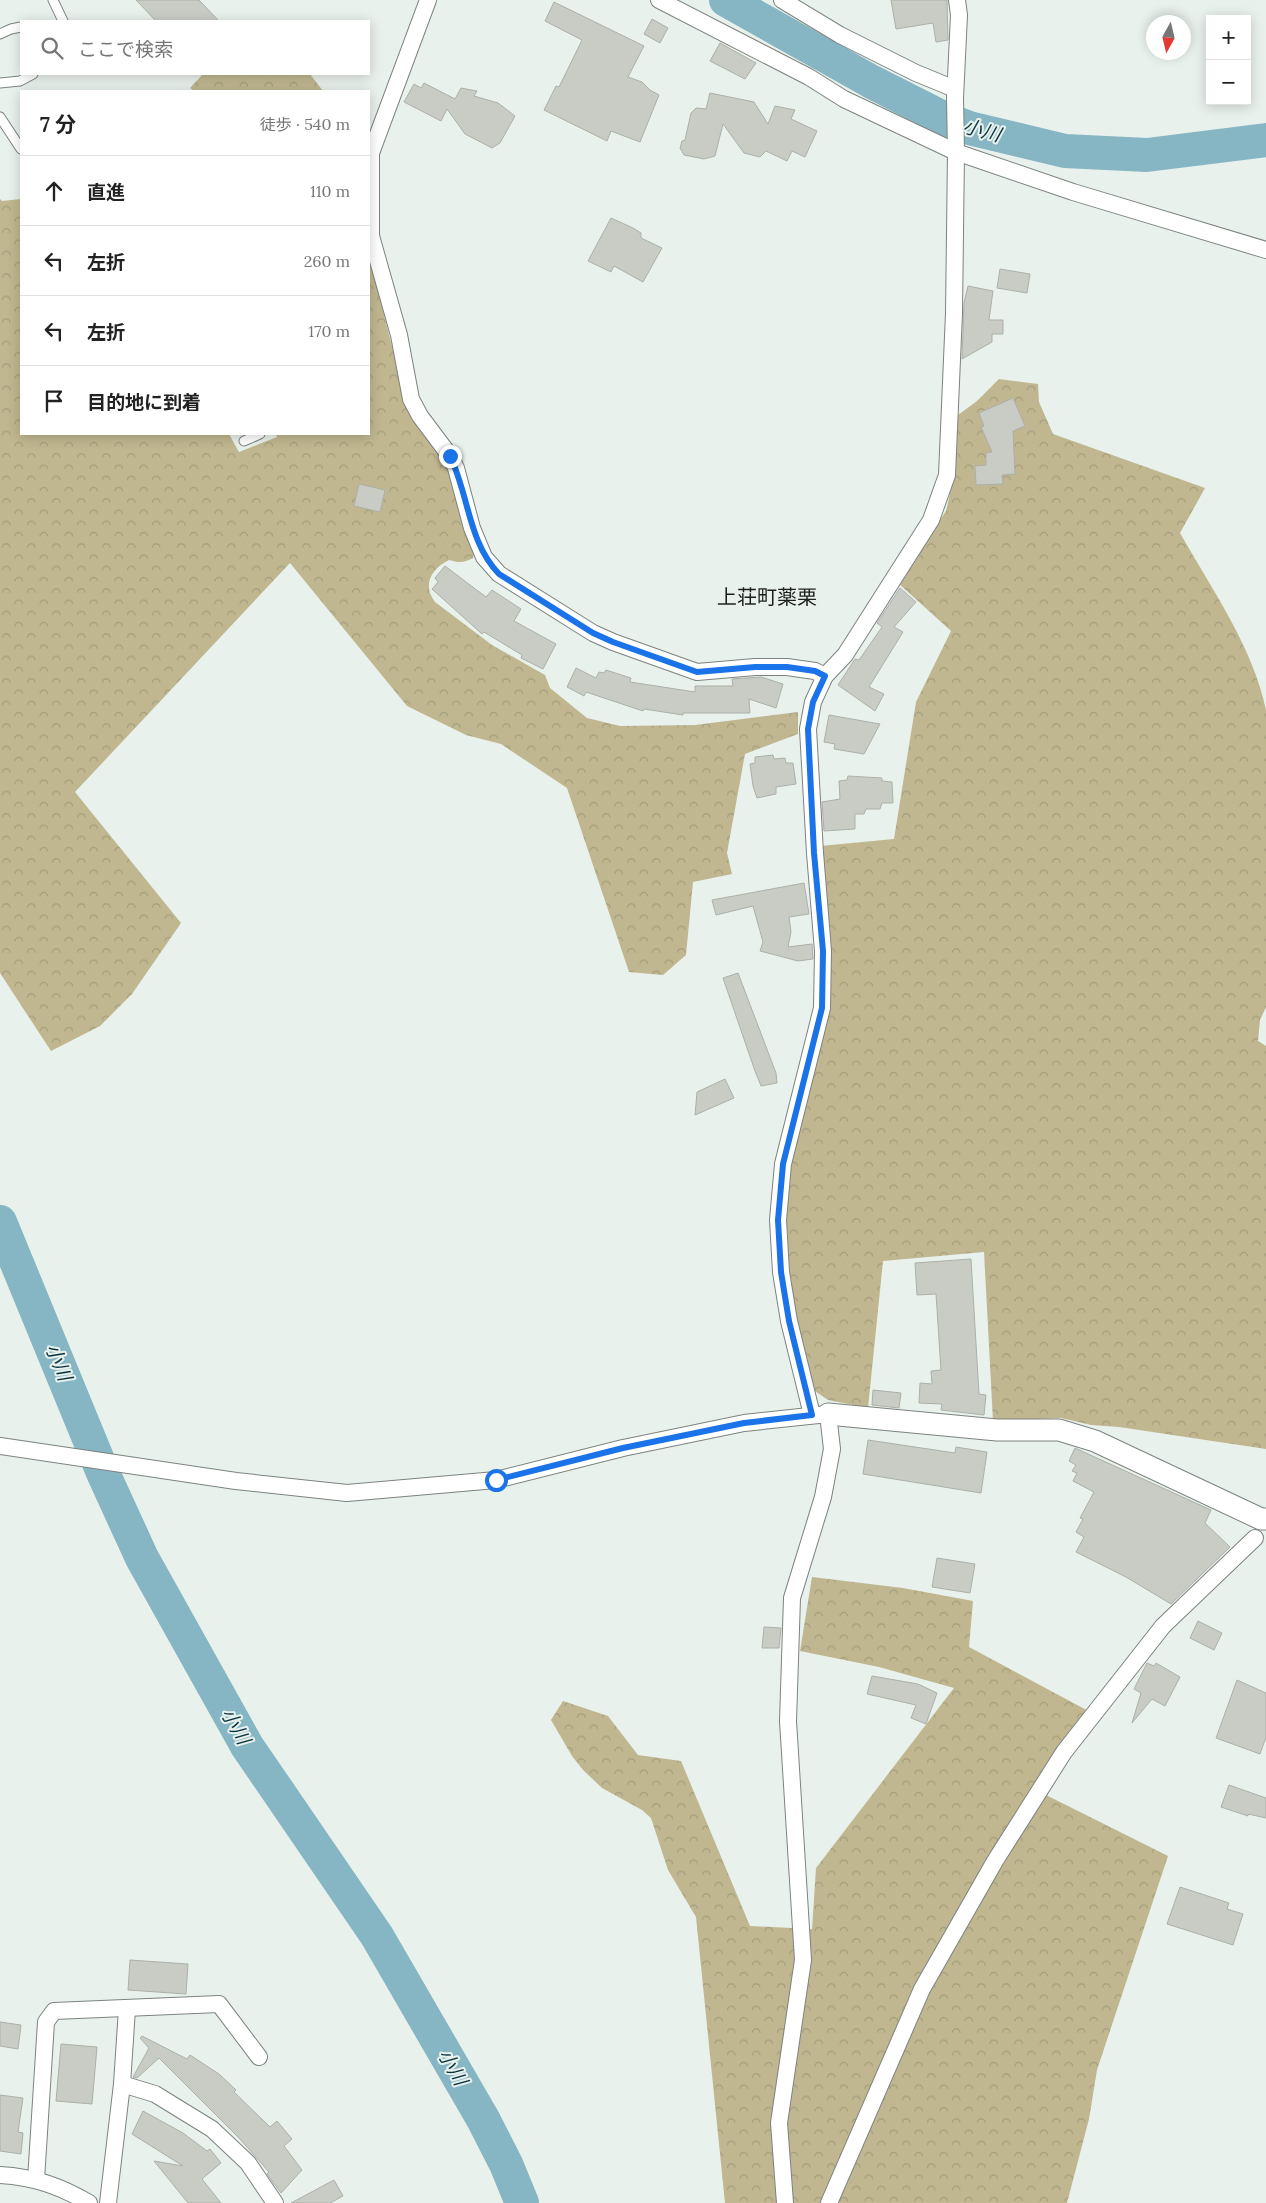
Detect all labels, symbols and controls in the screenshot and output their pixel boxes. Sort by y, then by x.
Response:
north arrow [1146,15,1191,60]
map controls [1206,15,1251,105]
button: + [1206,15,1251,60]
search box [20,20,370,75]
icon: search [38,34,66,62]
text: ここで検索 [78,37,173,61]
button: − [1206,60,1251,105]
text: 7 分 [40,111,76,138]
water label: 小川 [961,113,1005,147]
text: 徒歩 · 540 m [260,114,350,134]
icon: ahead [40,177,68,205]
text: 直進 [87,180,125,204]
text: 110 m [310,181,350,201]
icon: left [40,247,68,275]
text: 左折 [87,250,125,274]
text: 260 m [304,251,350,271]
icon: left [40,317,68,345]
text: 左折 [87,320,125,344]
text: 170 m [308,321,350,341]
icon: arrive [40,387,68,415]
text: 目的地に到着 [87,390,201,414]
route end [439,445,462,468]
district label: 上荘町薬栗 [717,584,817,609]
water label: 小川 [41,1340,78,1386]
route start [485,1469,508,1492]
water label: 小川 [216,1704,257,1750]
water label: 小川 [433,2045,474,2091]

